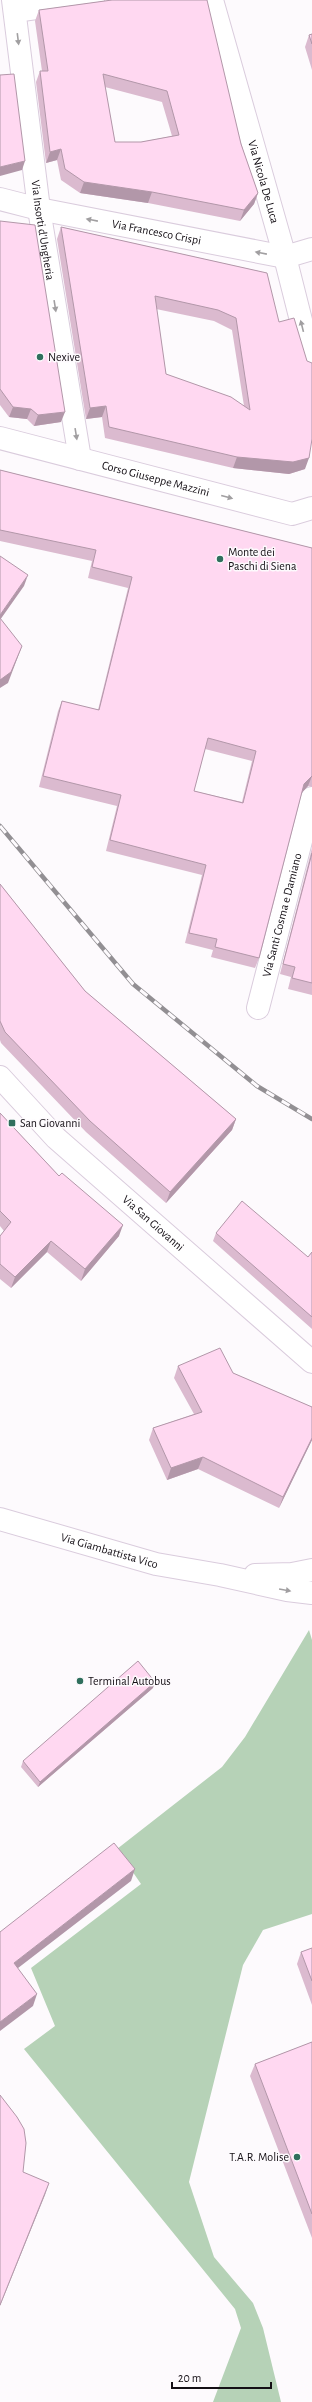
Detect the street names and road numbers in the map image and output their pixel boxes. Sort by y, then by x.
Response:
street label: Via Nicola De Luca [246,139,281,225]
street label: Via Insorti d'Ungheria [29,179,57,281]
street label: Via Francesco Crispi [111,217,202,247]
street label: Corso Giuseppe Mazzini [101,459,211,498]
street label: Via Santi Cosma e Damiano [260,852,304,978]
street label: Via San Giovanni [120,1193,186,1253]
street label: Via Giambattista Vico [59,1531,160,1570]

